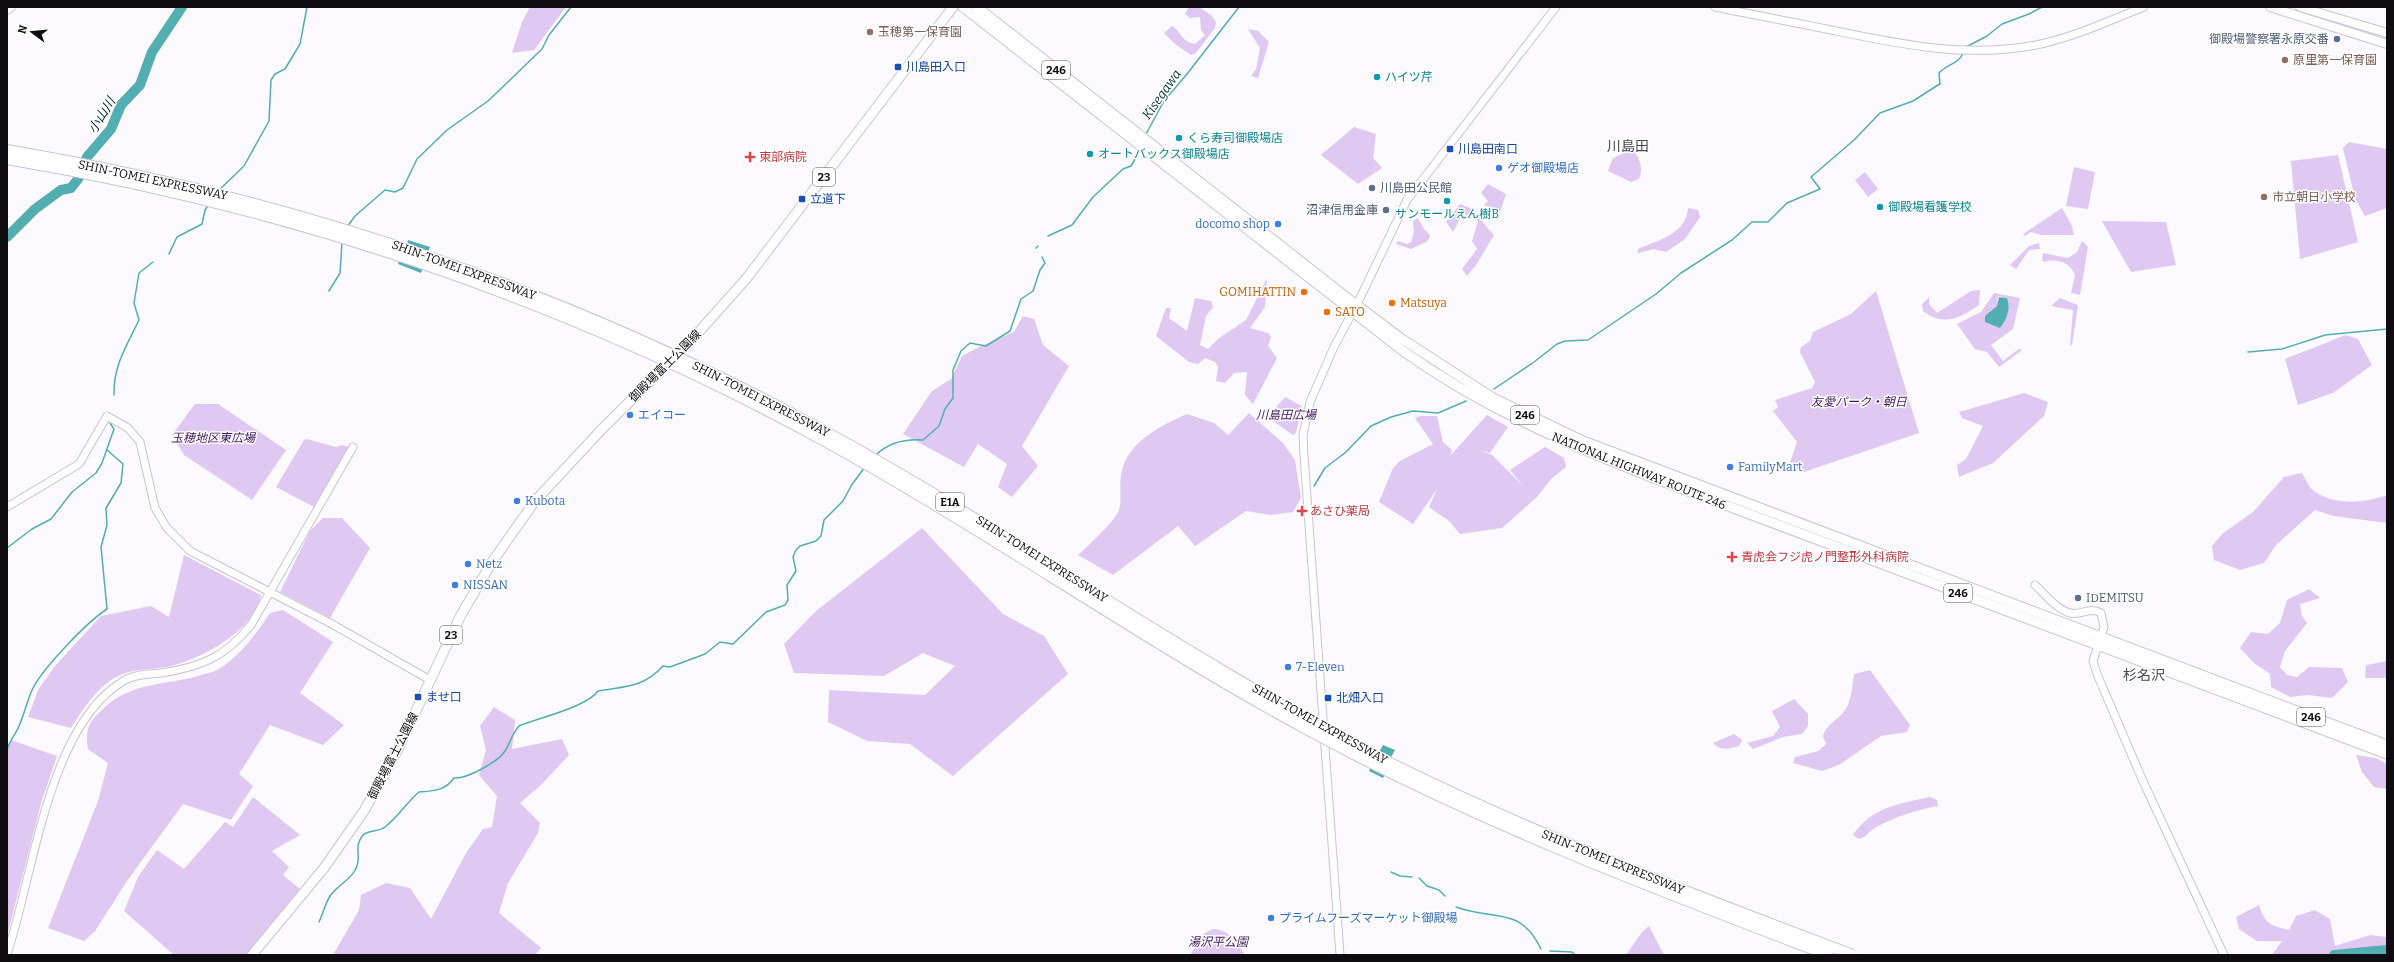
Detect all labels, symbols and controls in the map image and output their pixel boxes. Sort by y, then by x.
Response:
north arrow [12,12,52,52]
text: N [15,23,30,35]
place label: 玉穂第一保育園 [878,25,962,39]
marker: 玉穂第一保育園 [865,27,875,37]
place label: 御殿場警察署永原交番 [2209,32,2329,46]
marker: 御殿場警察署永原交番 [2332,34,2342,44]
place label: 原里第一保育園 [2293,53,2377,67]
marker: 原里第一保育園 [2280,55,2290,65]
place label: 川島田入口 [906,60,966,74]
road number: 246 [1042,61,1070,79]
marker: 川島田入口 [893,62,903,72]
water label: Kisegawa [1139,67,1184,122]
place label: ハイツ芹 [1385,70,1433,84]
marker: ハイツ芹 [1372,72,1382,82]
water label: 小山川 [85,93,119,136]
place label: くら寿司御殿場店 [1187,131,1283,145]
marker: くら寿司御殿場店 [1174,133,1184,143]
district label: 川島田 [1607,138,1649,155]
place label: 川島田南口 [1458,142,1518,156]
marker: 川島田南口 [1445,144,1455,154]
place label: オートバックス御殿場店 [1098,147,1230,161]
marker: オートバックス御殿場店 [1085,149,1095,159]
place label: 東部病院 [759,150,807,164]
marker: 東部病院 [744,151,756,163]
street label: SHIN-TOMEI EXPRESSWAY [77,157,229,203]
place label: ゲオ御殿場店 [1507,161,1579,175]
marker: ゲオ御殿場店 [1494,163,1504,173]
road number: 23 [813,168,835,186]
place label: 川島田公民館 [1380,181,1452,195]
marker: 川島田公民館 [1367,183,1377,193]
place label: 市立朝日小学校 [2272,190,2356,204]
place label: 立道下 [810,192,846,206]
marker: 市立朝日小学校 [2259,192,2269,202]
marker: 立道下 [797,194,807,204]
marker: サンモールえん樹B [1442,196,1452,206]
place label: 御殿場看護学校 [1888,200,1972,214]
marker: 御殿場看護学校 [1875,202,1885,212]
place label: 沼津信用金庫 [1306,203,1378,217]
marker: 沼津信用金庫 [1381,205,1391,215]
place label: サンモールえん樹B [1395,207,1499,221]
place label: docomo shop [1195,217,1270,231]
marker: docomo shop [1273,219,1283,229]
street label: SHIN-TOMEI EXPRESSWAY [390,237,538,303]
place label: GOMIHATTIN [1219,285,1296,299]
marker: GOMIHATTIN [1299,287,1309,297]
place label: Matsuya [1400,296,1447,310]
marker: Matsuya [1387,298,1397,308]
place label: SATO [1335,305,1365,319]
marker: SATO [1322,307,1332,317]
street label: 御殿場富士公園線 [626,327,704,405]
street label: SHIN-TOMEI EXPRESSWAY [690,358,832,440]
park label: 友愛パーク・朝日 [1811,395,1908,409]
road number: 246 [1511,406,1539,424]
place label: エイコー [638,408,686,422]
park label: 川島田広場 [1256,408,1318,422]
marker: エイコー [625,410,635,420]
street label: NATIONAL HIGHWAY ROUTE 246 [1550,430,1728,512]
park label: 玉穂地区東広場 [171,431,257,445]
place label: FamilyMart [1738,460,1803,474]
marker: FamilyMart [1725,462,1735,472]
road number: E1A [936,493,964,511]
place label: Kubota [525,494,566,508]
marker: Kubota [512,496,522,506]
place label: あさひ薬局 [1310,504,1370,518]
marker: あさひ薬局 [1297,506,1307,516]
street label: SHIN-TOMEI EXPRESSWAY [974,513,1111,606]
place label: 青虎会フジ虎ノ門整形外科病院 [1741,550,1909,564]
marker: 青虎会フジ虎ノ門整形外科病院 [1726,551,1738,563]
place label: Netz [476,557,502,571]
marker: Netz [463,559,473,569]
place label: NISSAN [463,578,509,592]
marker: NISSAN [450,580,460,590]
road number: 246 [1944,584,1972,602]
place label: IDEMITSU [2086,591,2144,605]
marker: IDEMITSU [2073,593,2083,603]
road number: 23 [440,626,462,644]
place label: 7-Eleven [1296,660,1345,674]
marker: 7-Eleven [1283,662,1293,672]
district label: 杉名沢 [2123,667,2165,684]
street label: SHIN-TOMEI EXPRESSWAY [1250,681,1390,767]
place label: ませ口 [426,690,462,704]
place label: 北畑入口 [1336,691,1384,705]
marker: ませ口 [413,692,423,702]
marker: 北畑入口 [1323,693,1333,703]
road number: 246 [2297,708,2325,726]
street label: 御殿場富士公園線 [365,710,421,802]
street label: SHIN-TOMEI EXPRESSWAY [1540,827,1687,897]
place label: プライムフーズマーケット御殿場 [1279,911,1457,925]
marker: プライムフーズマーケット御殿場 [1266,913,1276,923]
park label: 湯沢平公園 [1188,935,1250,949]

